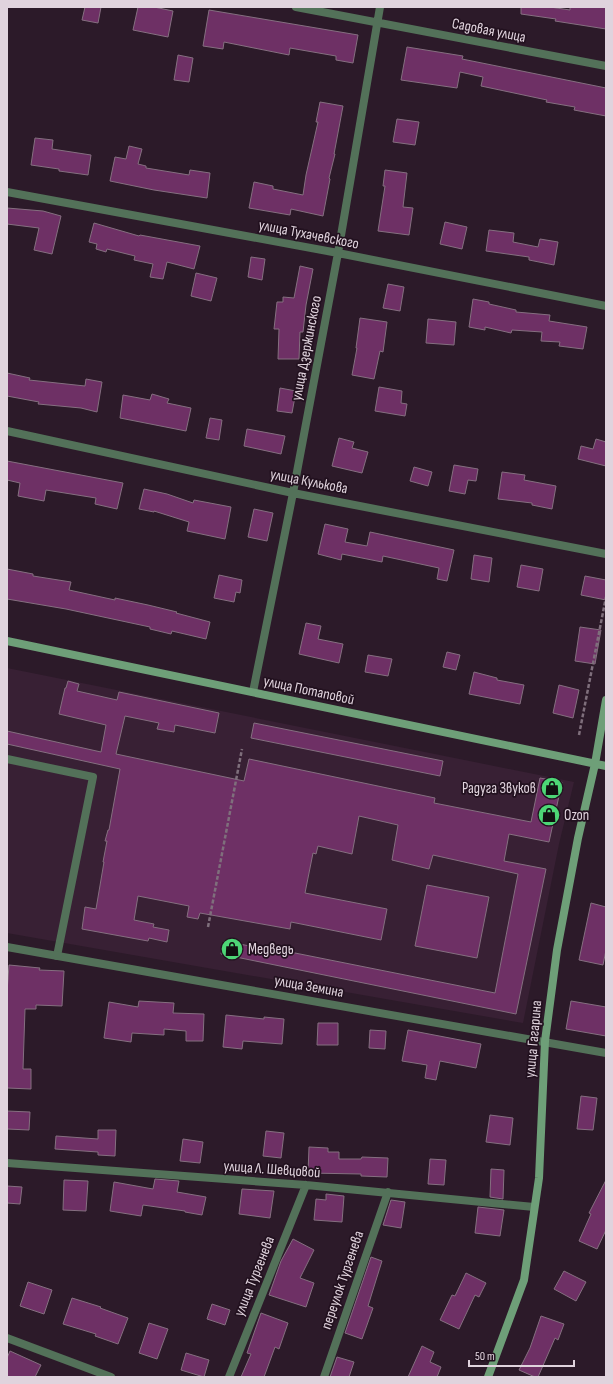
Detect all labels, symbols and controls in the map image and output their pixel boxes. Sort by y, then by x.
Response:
street label: Садовая улица [450,14,528,47]
street label: улица Тухачевского [257,215,361,254]
street label: улица Дзержинского [287,294,326,402]
street label: улица Кулькова [268,465,350,498]
street label: улица Потаповой [262,672,356,709]
shop icon: Радуга Звуков [539,775,565,801]
place label: Радуга Звуков [462,779,536,798]
shop icon: Ozon [536,802,562,828]
place label: Ozon [564,806,589,825]
shop icon: Медведь [219,936,245,962]
place label: Медведь [248,940,294,959]
street label: улица Земина [273,971,345,1002]
street label: улица Гагарина [521,999,546,1079]
street label: улица Л. Шевцовой [223,1157,321,1182]
street label: переулок Тургенева [317,1228,368,1332]
street label: улица Тургенева [230,1233,279,1319]
scale bar [469,1342,574,1368]
text: 50 m [475,1349,495,1364]

